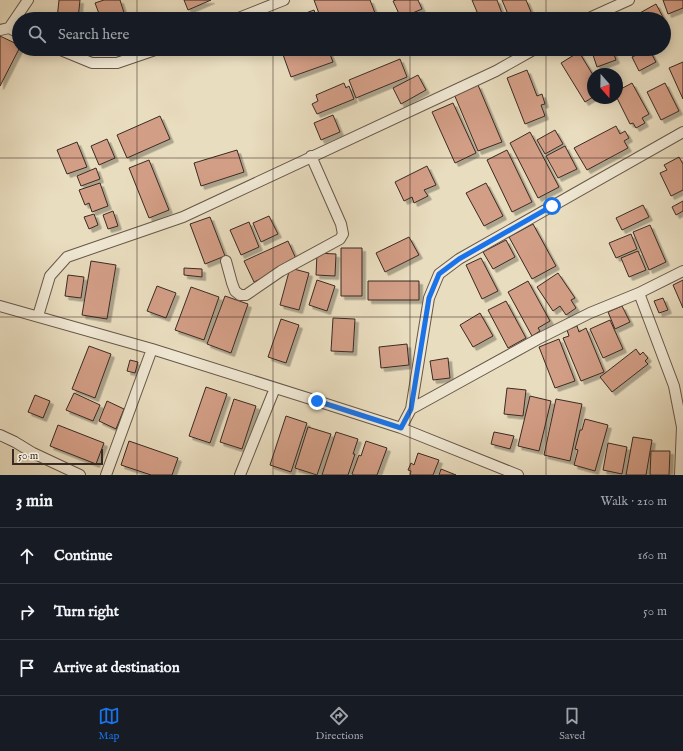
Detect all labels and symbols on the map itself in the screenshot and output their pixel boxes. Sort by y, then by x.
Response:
north arrow [587,68,623,104]
route start [543,197,561,215]
route end [308,392,326,410]
scale bar [12,447,103,466]

